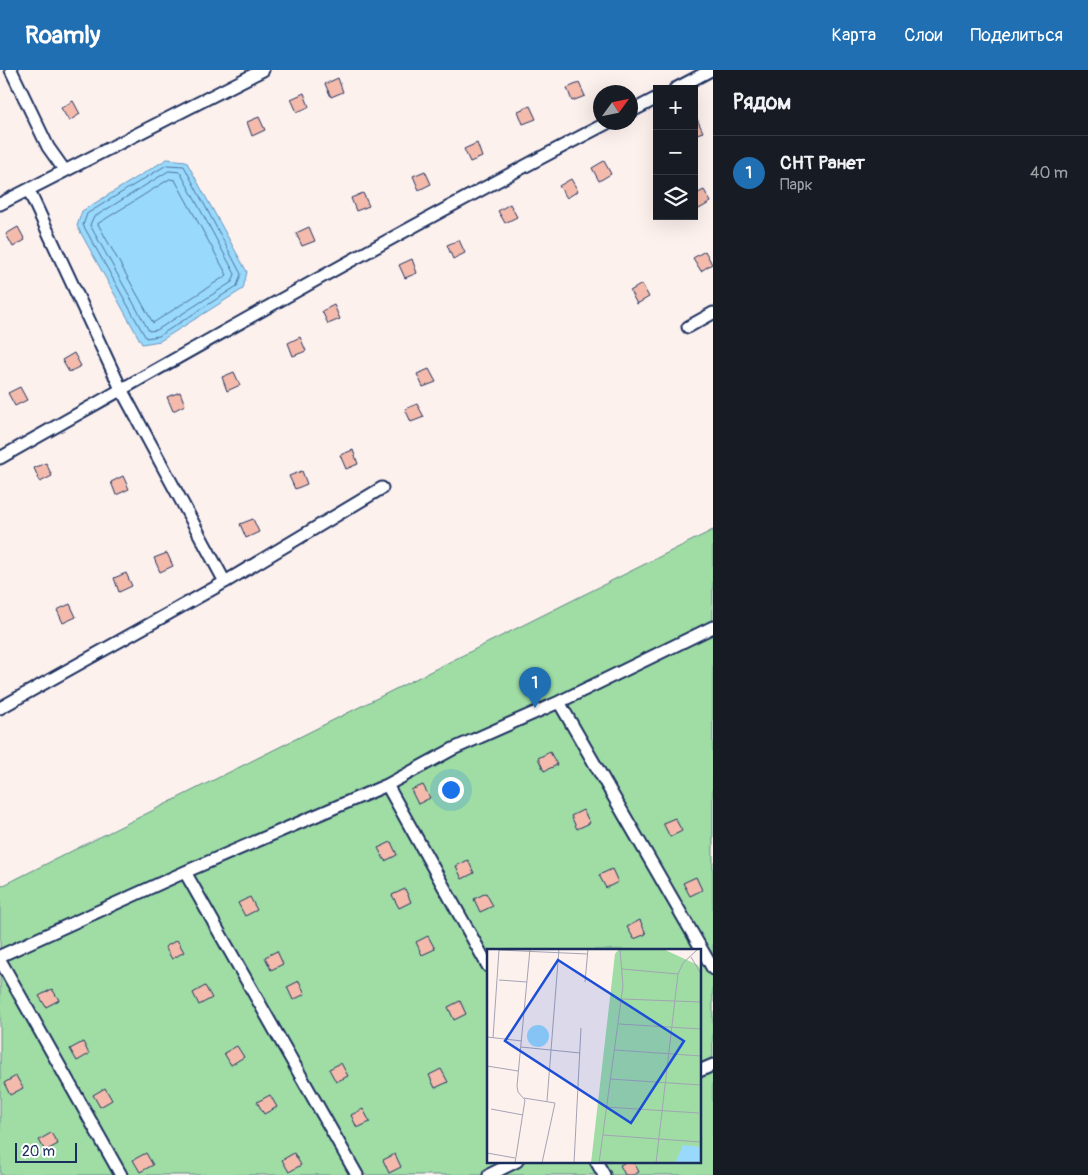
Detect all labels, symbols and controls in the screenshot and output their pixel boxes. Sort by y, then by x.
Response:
text: Roamly [25,21,100,50]
text: Карта [832,24,876,47]
text: Слои [904,24,942,47]
text: Поделиться [970,24,1063,47]
north arrow [593,85,638,130]
map controls [653,85,698,220]
button: + [653,85,698,130]
text: Рядом [733,89,791,116]
button: − [653,130,698,175]
text: СНТ Ранет [780,151,865,175]
text: 1 [746,163,752,183]
text: 40 m [1030,163,1068,183]
button: layers [653,175,698,220]
text: Парк [780,175,813,195]
pin: 1 [519,667,551,708]
your location [438,777,464,803]
inset map [487,949,700,1162]
scale bar [15,1140,78,1163]
text: 20 m [22,1143,55,1160]

